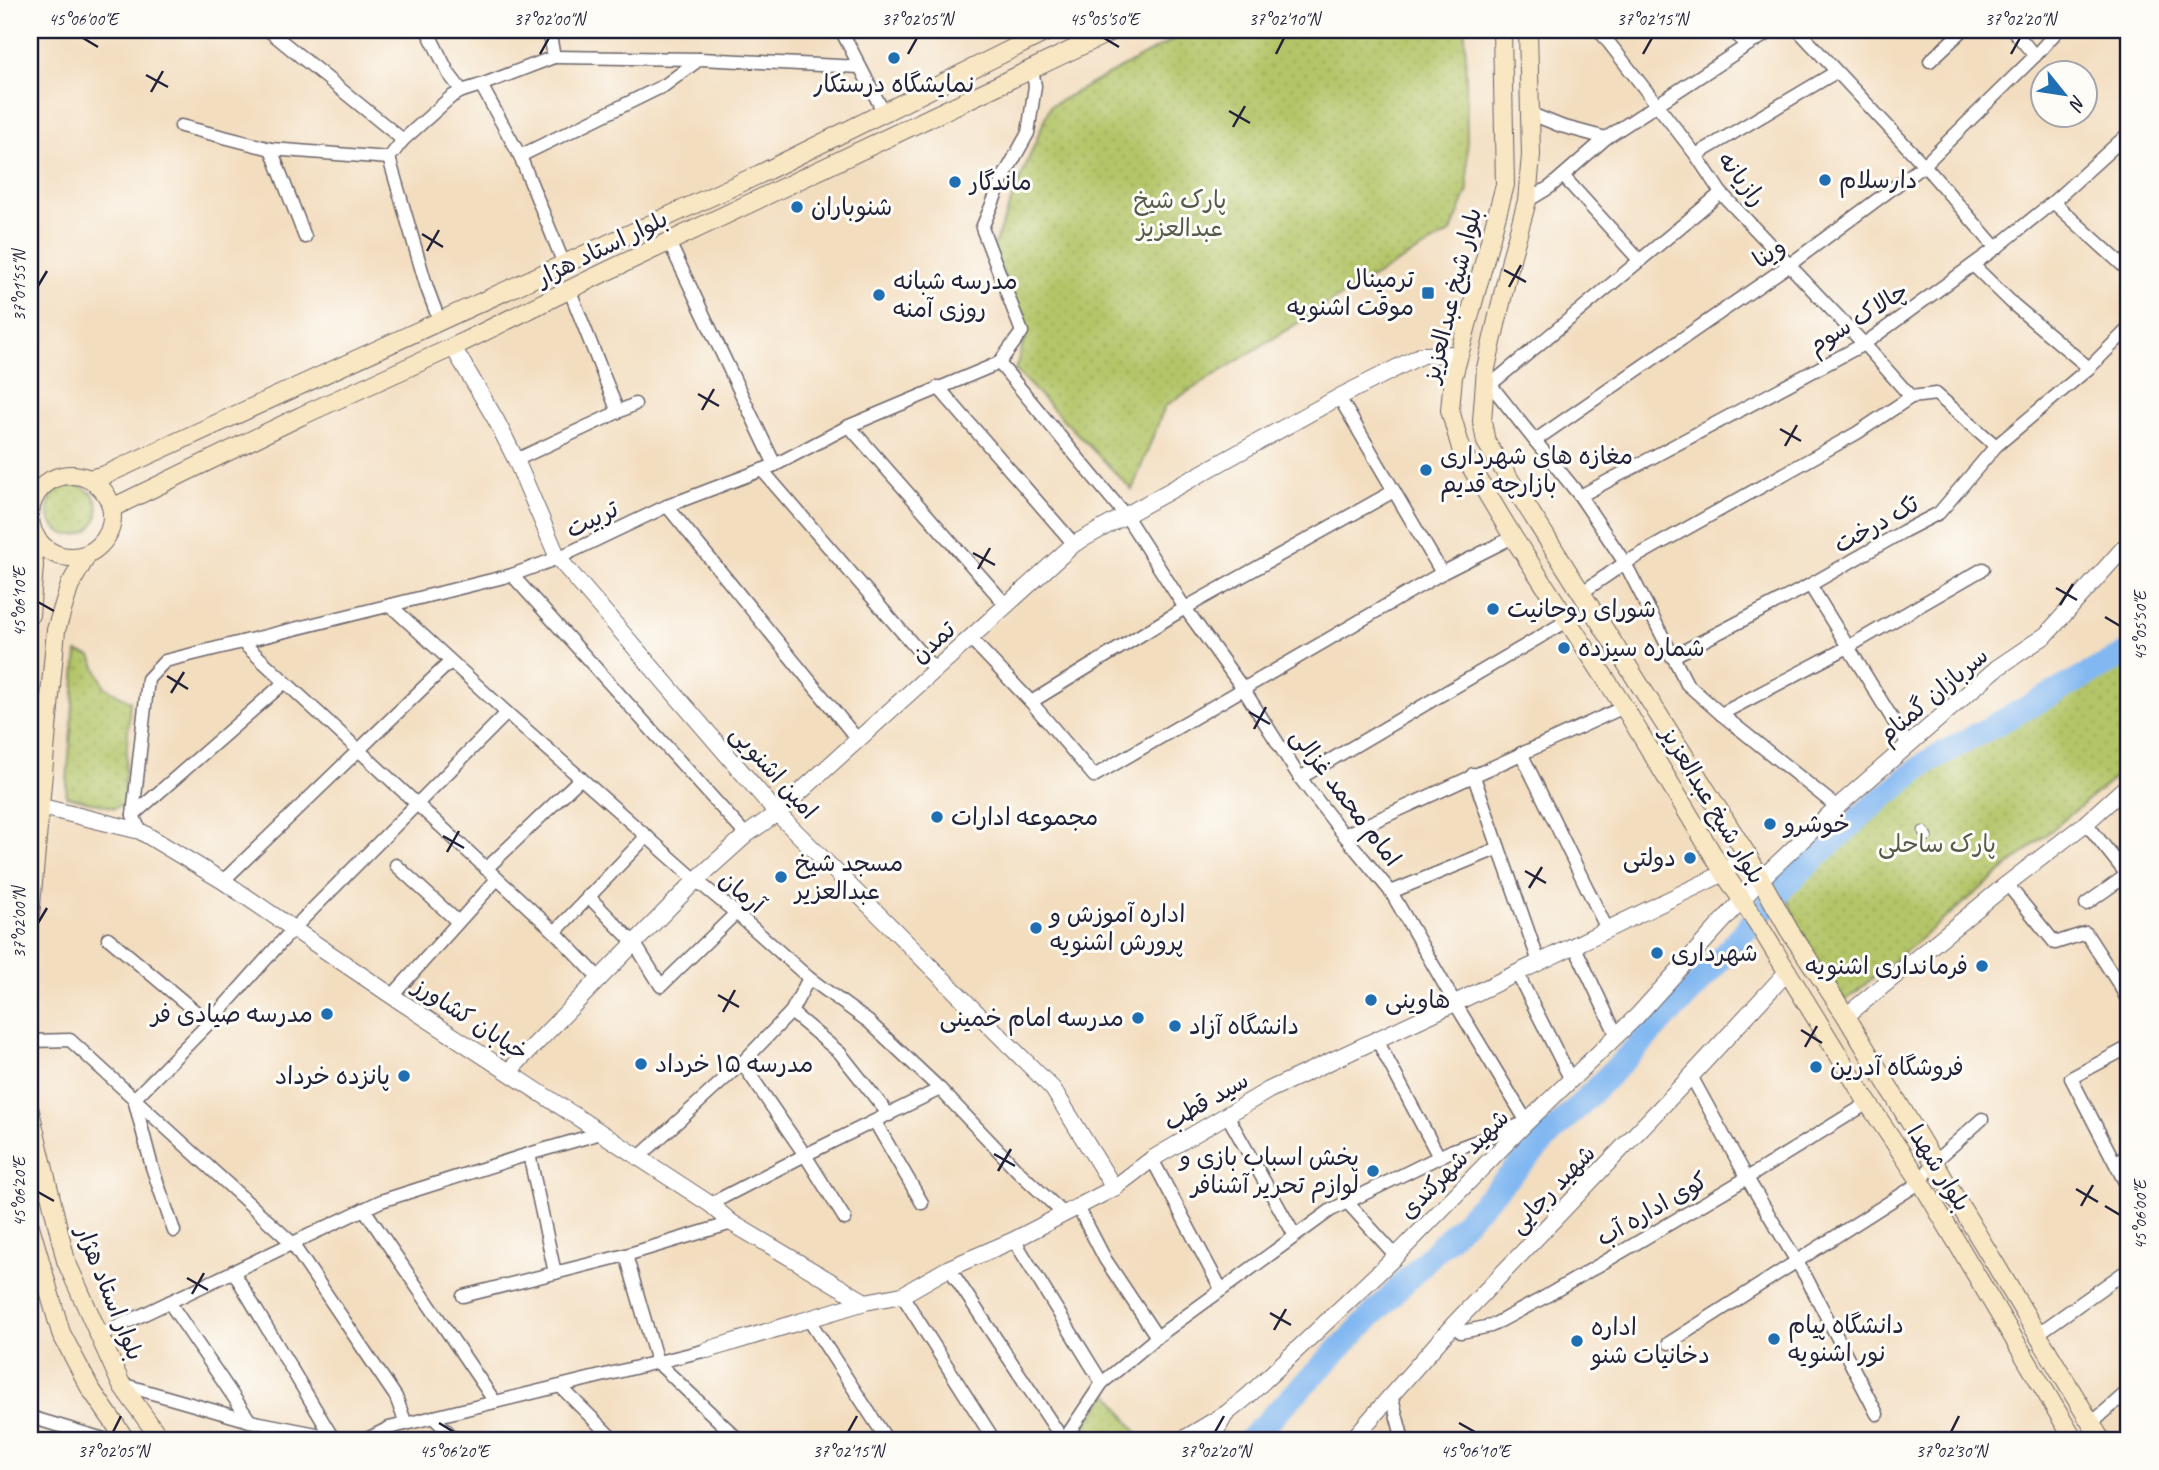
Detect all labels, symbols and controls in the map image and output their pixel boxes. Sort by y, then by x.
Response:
text: 45°06'00"E [48,8,120,30]
text: 37°02'00"N [514,8,588,30]
text: 37°02'05"N [882,8,956,30]
text: 45°05'50"E [1069,8,1141,30]
text: 37°02'10"N [1249,8,1323,30]
text: 37°02'15"N [1617,8,1691,30]
text: 37°02'20"N [1985,8,2059,30]
marker: نمایشگاه درستکار [886,50,902,66]
north arrow [2030,60,2100,130]
place label: نمایشگاه درستکار [813,69,974,99]
text: N [2063,91,2091,116]
street label: رازیانه [1711,146,1773,212]
place label: دارسلام [1839,165,1917,198]
place label: ماندگار [968,167,1032,197]
marker: دارسلام [1817,172,1833,188]
marker: ماندگار [947,174,963,190]
park label: پارک شیخ عبدالعزیز [1133,185,1227,243]
place label: شنوباران [811,192,892,223]
marker: شنوباران [789,199,805,215]
street label: بلوار استاد هژار [530,203,673,294]
street label: بلوار شیخ عبدالعزیز [1415,205,1489,388]
street label: وینا [1747,231,1791,275]
text: 37°01'55"N [8,247,30,321]
place label: ترمینال موقت اشنویه [1287,264,1415,323]
place label: مدرسه شبانه روزی آمنه [893,266,1018,324]
street label: چالاک سوم [1802,275,1915,363]
marker: ترمینال موقت اشنویه [1420,285,1436,301]
marker: مدرسه شبانه روزی آمنه [871,287,887,303]
place label: مغازه های شهرداری بازارچه قدیم [1440,441,1633,502]
marker: مغازه های شهرداری بازارچه قدیم [1418,462,1434,478]
street label: تک درخت [1828,488,1925,560]
street label: تربیت [561,493,624,544]
text: 45°06'10"E [8,565,30,637]
text: 45°05'50"E [2129,589,2151,661]
place label: شورای روحانیت [1507,594,1656,624]
marker: شورای روحانیت [1485,601,1501,617]
street label: تمدن [905,614,962,670]
place label: شماره سیزده [1578,633,1705,663]
marker: شماره سیزده [1556,640,1572,656]
street label: سربازان گمنام [1872,640,1997,753]
street label: امین اشنویی [723,719,824,826]
street label: بلوار شیخ عبدالعزیز [1652,719,1772,890]
street label: امام محمد غزالی [1282,722,1408,874]
place label: مجموعه ادارات [951,802,1098,832]
marker: مجموعه ادارات [929,809,945,825]
place label: خوشرو [1782,809,1850,839]
marker: خوشرو [1762,816,1778,832]
park label: پارک ساحلی [1878,829,1996,859]
place label: دولتی [1623,843,1676,873]
place label: مسجد شیخ عبدالعزیر [793,848,903,906]
marker: دولتی [1682,850,1698,866]
street label: آرمان [713,864,772,920]
marker: مسجد شیخ عبدالعزیر [773,869,789,885]
text: 37°02'00"N [8,884,30,958]
place label: اداره آموزش و پرورش اشنویه [1048,899,1185,958]
marker: اداره آموزش و پرورش اشنویه [1028,920,1044,936]
place label: شهرداری [1671,938,1758,968]
marker: شهرداری [1649,945,1665,961]
place label: فرمانداری اشنویه [1805,951,1968,982]
marker: فرمانداری اشنویه [1974,958,1990,974]
street label: خیابان کشاورز [406,970,534,1067]
place label: هاوینی [1385,985,1450,1015]
marker: هاوینی [1363,992,1379,1008]
place label: مدرسه صیادی فر [149,999,313,1029]
place label: مدرسه امام خمینی [940,1003,1124,1036]
marker: مدرسه صیادی فر [319,1006,335,1022]
marker: مدرسه امام خمینی [1130,1010,1146,1026]
place label: دانشگاه آزاد [1189,1011,1299,1041]
marker: دانشگاه آزاد [1167,1018,1183,1034]
place label: مدرسه ۱۵ خرداد [655,1049,813,1079]
place label: فروشگاه آدرین [1830,1052,1964,1082]
marker: مدرسه ۱۵ خرداد [633,1056,649,1072]
marker: فروشگاه آدرین [1808,1059,1824,1075]
place label: پانزده خرداد [275,1061,390,1091]
street label: سید قطب [1158,1065,1254,1137]
marker: پانزده خرداد [396,1068,412,1084]
street label: شهید شهرکندی [1393,1103,1515,1225]
street label: بلوار شهدا [1901,1119,1977,1217]
street label: شهید رجایی [1502,1138,1602,1240]
place label: پخش اسباب بازی و لوازم تحریر آشنافر [1178,1142,1359,1203]
text: 45°06'20"E [8,1155,30,1227]
marker: پخش اسباب بازی و لوازم تحریر آشنافر [1365,1163,1381,1179]
street label: کوی اداره آب [1591,1165,1713,1253]
text: 45°06'00"E [2129,1178,2151,1250]
street label: بلوار استاد هژار [69,1220,151,1365]
place label: دانشگاه پیام نور اشنویه [1788,1310,1904,1369]
place label: اداره دخانیات شنو [1590,1312,1710,1371]
marker: دانشگاه پیام نور اشنویه [1766,1331,1782,1347]
marker: اداره دخانیات شنو [1569,1333,1585,1349]
text: 37°02'05"N [78,1440,152,1462]
text: 45°06'20"E [419,1440,491,1462]
text: 37°02'15"N [813,1440,887,1462]
text: 37°02'20"N [1180,1440,1254,1462]
text: 45°06'10"E [1440,1440,1512,1462]
text: 37°02'30"N [1916,1440,1990,1462]

